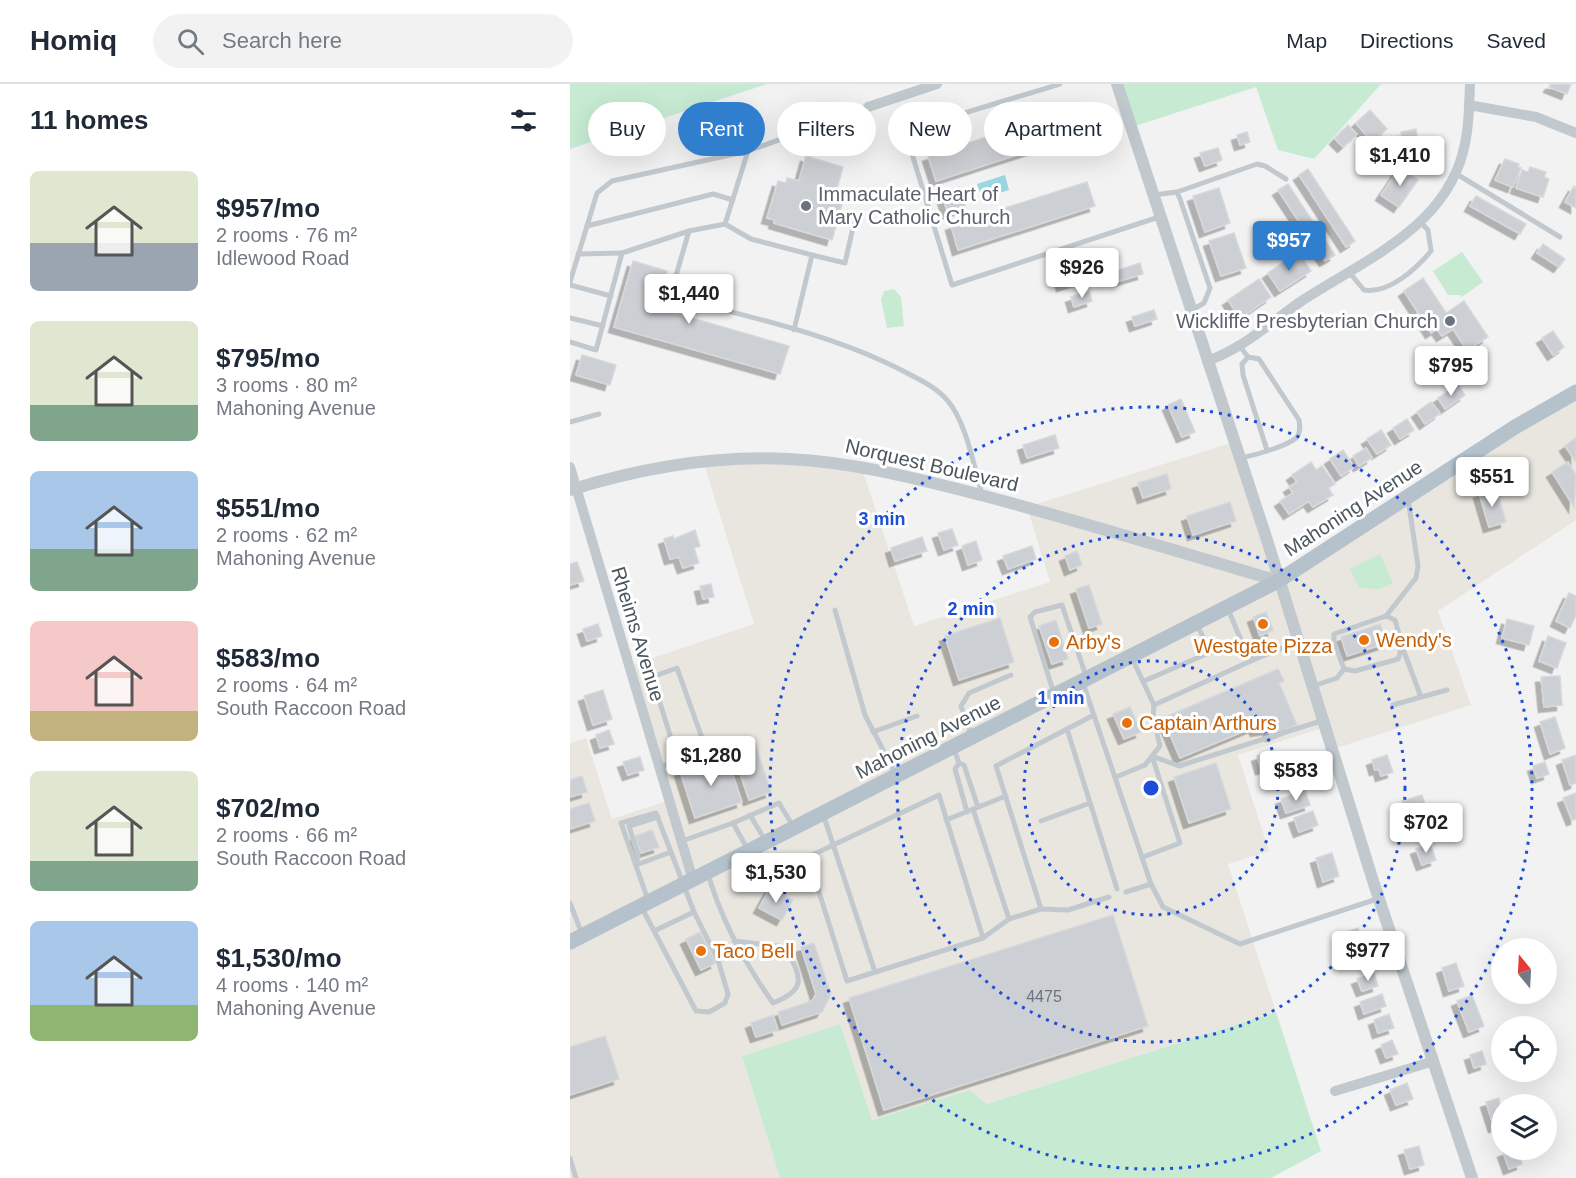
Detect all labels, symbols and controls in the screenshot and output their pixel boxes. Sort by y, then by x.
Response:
search box [153,14,573,68]
text: Homiq [30,25,117,56]
icon: search [174,25,207,58]
text: Search here [222,28,342,53]
text: Map [1286,29,1327,52]
text: Directions [1360,29,1453,52]
text: Saved [1486,29,1546,52]
chip: Buy [588,102,666,156]
chip: Rent [678,102,765,156]
chip: Filters [777,102,876,156]
chip: New [888,102,972,156]
chip: Apartment [984,102,1123,156]
icon: filters [507,104,540,137]
text: 11 homes [30,105,149,135]
pin: $1,410 [1351,136,1449,187]
text: $1,410 [1369,144,1431,166]
place label: Immaculate Heart of Mary Catholic Church [818,183,1010,228]
text: $957/mo [216,193,320,223]
icon: home [78,195,150,267]
marker: Immaculate Heart of Mary Catholic Church [799,199,813,213]
pin: $957 [1253,221,1325,272]
text: 2 rooms · 76 m² [216,224,357,246]
text: $957 [1267,229,1311,251]
text: Idlewood Road [216,247,349,269]
pin: $926 [1046,248,1118,299]
text: $926 [1060,256,1104,278]
pin: $1,440 [640,274,738,325]
text: $1,440 [658,282,720,304]
place label: Wickliffe Presbyterian Church [1176,310,1438,332]
marker: Wickliffe Presbyterian Church [1443,314,1457,328]
text: $795/mo [216,343,320,373]
icon: home [78,345,150,417]
pin: $795 [1415,346,1487,397]
text: $795 [1429,354,1473,376]
text: 3 rooms · 80 m² [216,374,357,396]
text: Mahoning Avenue [216,397,376,419]
street label: Norquest Boulevard [843,434,1021,496]
street label: Mahoning Avenue [1280,455,1426,561]
pin: $551 [1456,457,1528,508]
text: $551 [1470,465,1514,487]
text: $551/mo [216,493,320,523]
icon: home [78,495,150,567]
text: 3 min [858,509,906,529]
text: 2 rooms · 62 m² [216,524,357,546]
text: Mahoning Avenue [216,547,376,569]
street label: Rheims Avenue [607,564,669,704]
text: 2 min [947,599,995,619]
marker: Westgate Pizza [1256,617,1270,631]
place label: Wendy's [1376,629,1452,651]
place label: Arby's [1066,631,1121,653]
marker: Wendy's [1357,633,1371,647]
marker: Arby's [1047,635,1061,649]
place label: Westgate Pizza [1194,635,1333,657]
text: $583/mo [216,643,320,673]
icon: home [78,645,150,717]
text: 2 rooms · 64 m² [216,674,357,696]
text: 1 min [1037,688,1085,708]
street label: Mahoning Avenue [852,691,1004,783]
text: South Raccoon Road [216,697,406,719]
place label: Captain Arthurs [1139,712,1277,734]
marker: Captain Arthurs [1120,716,1134,730]
pin: $1,280 [662,736,760,787]
text: $1,280 [680,744,742,766]
pin: $583 [1260,751,1332,802]
text: $583 [1274,759,1318,781]
centre of rings [1141,778,1161,798]
text: $702/mo [216,793,320,823]
icon: home [78,795,150,867]
pin: $702 [1390,803,1462,854]
text: $702 [1404,811,1448,833]
text: 2 rooms · 66 m² [216,824,357,846]
text: South Raccoon Road [216,847,406,869]
pin: $1,530 [727,853,825,904]
text: $1,530 [745,861,807,883]
pin: $977 [1332,931,1404,982]
north arrow [1491,938,1557,1004]
map controls [1491,938,1557,1160]
text: $977 [1346,939,1390,961]
place label: Taco Bell [713,940,794,962]
text: $1,530/mo [216,943,342,973]
marker: Taco Bell [694,944,708,958]
icon: home [78,945,150,1017]
text: 4 rooms · 140 m² [216,974,368,996]
house number: 4475 [1026,988,1062,1005]
text: Mahoning Avenue [216,997,376,1019]
button: locate [1491,1016,1557,1082]
button: layers [1491,1094,1557,1160]

